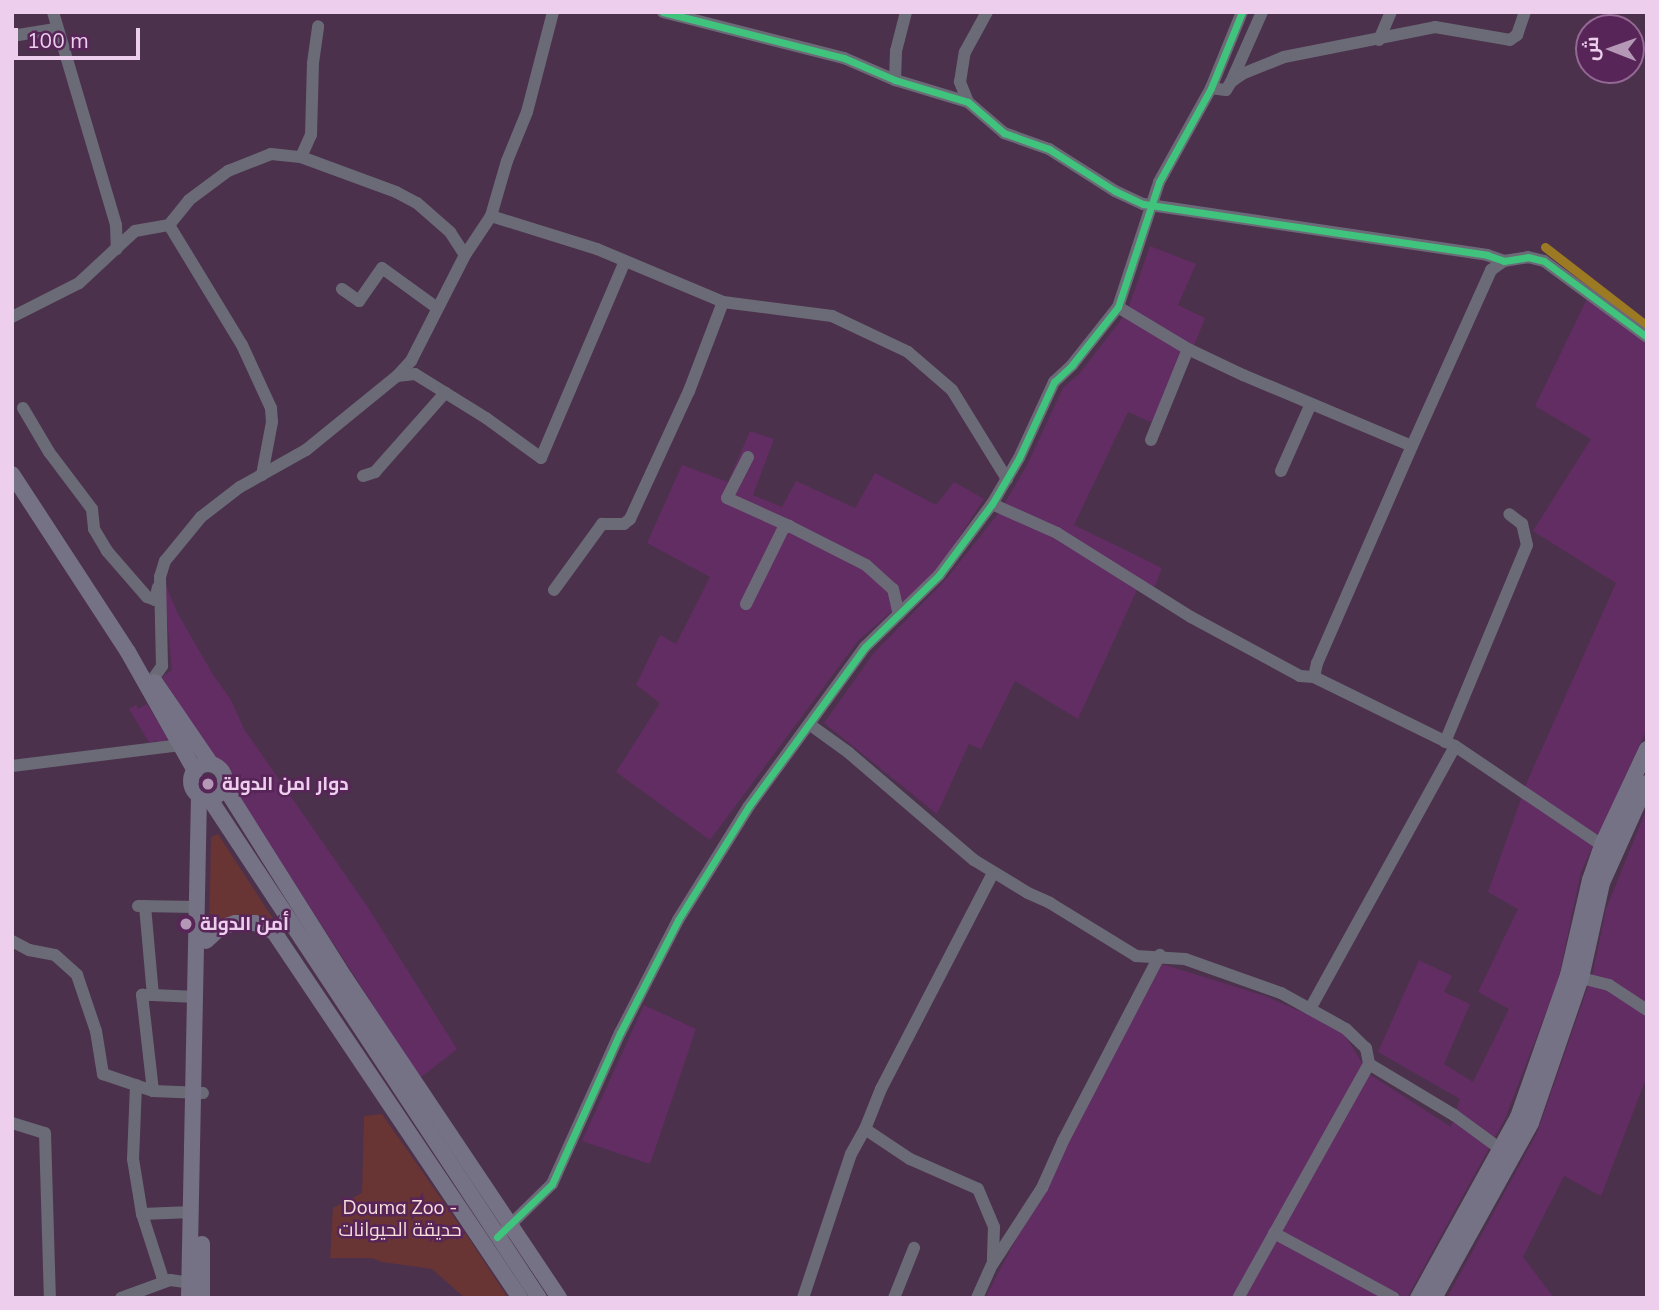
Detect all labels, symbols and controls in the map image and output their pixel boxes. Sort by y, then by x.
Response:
scale bar [18,14,144,58]
north arrow [1575,14,1645,84]
text: 100 m [27,27,89,53]
text: ش [1579,36,1603,61]
place label: دوار امن الدولة [222,773,349,795]
marker: دوار امن الدولة [200,776,216,792]
place label: أمن الدولة [200,913,289,935]
marker: أمن الدولة [178,916,194,932]
park label: Douma Zoo - حديقة الحيوانات [338,1197,462,1241]

